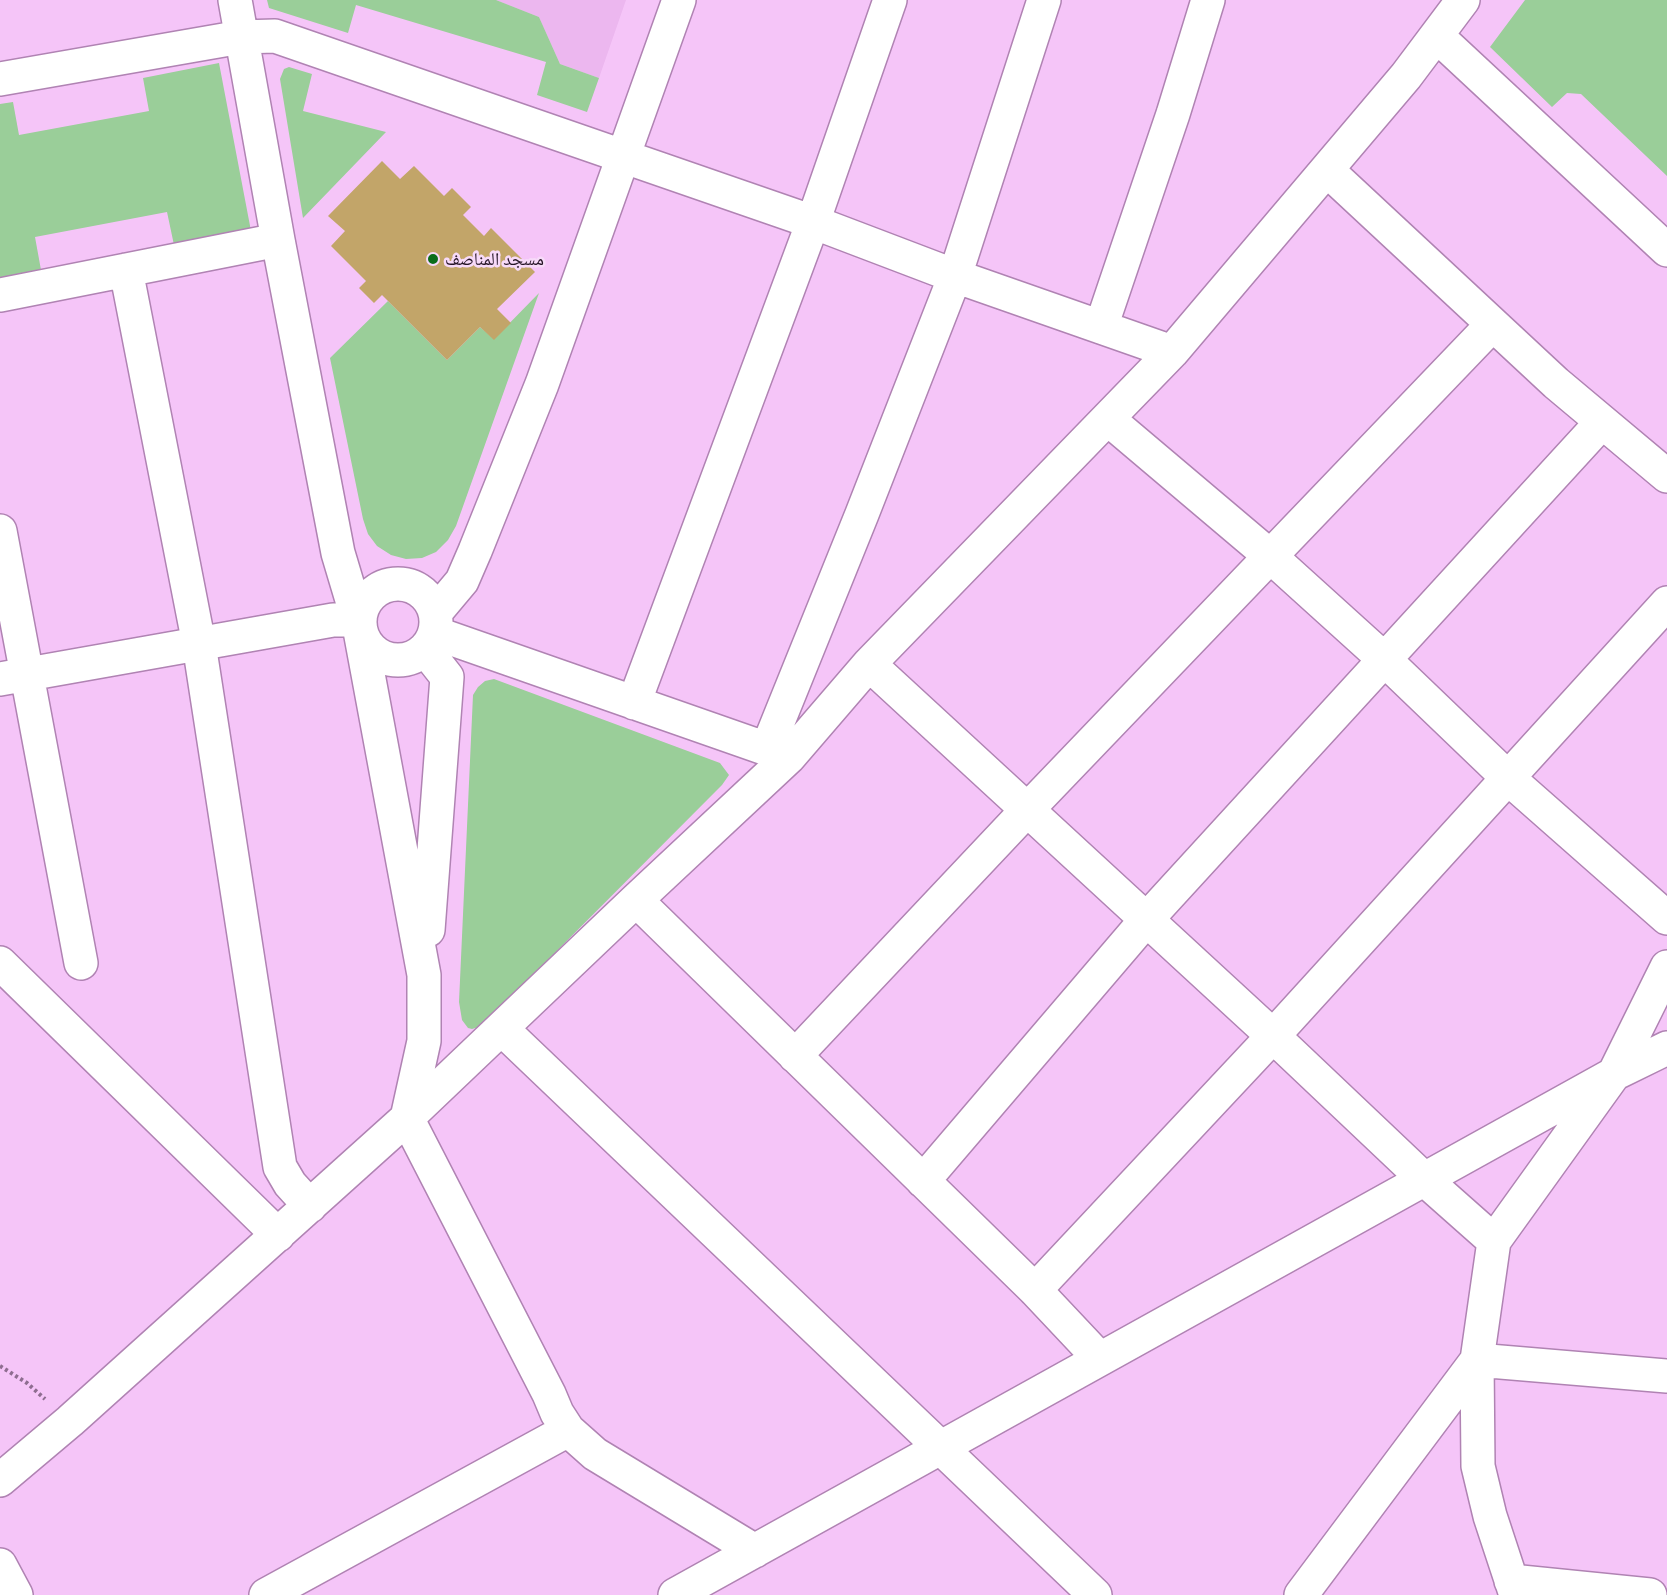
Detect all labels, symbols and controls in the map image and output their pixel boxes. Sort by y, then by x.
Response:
place label: مسجد المناصف [445,248,544,270]
marker: مسجد المناصف [426,252,440,266]

